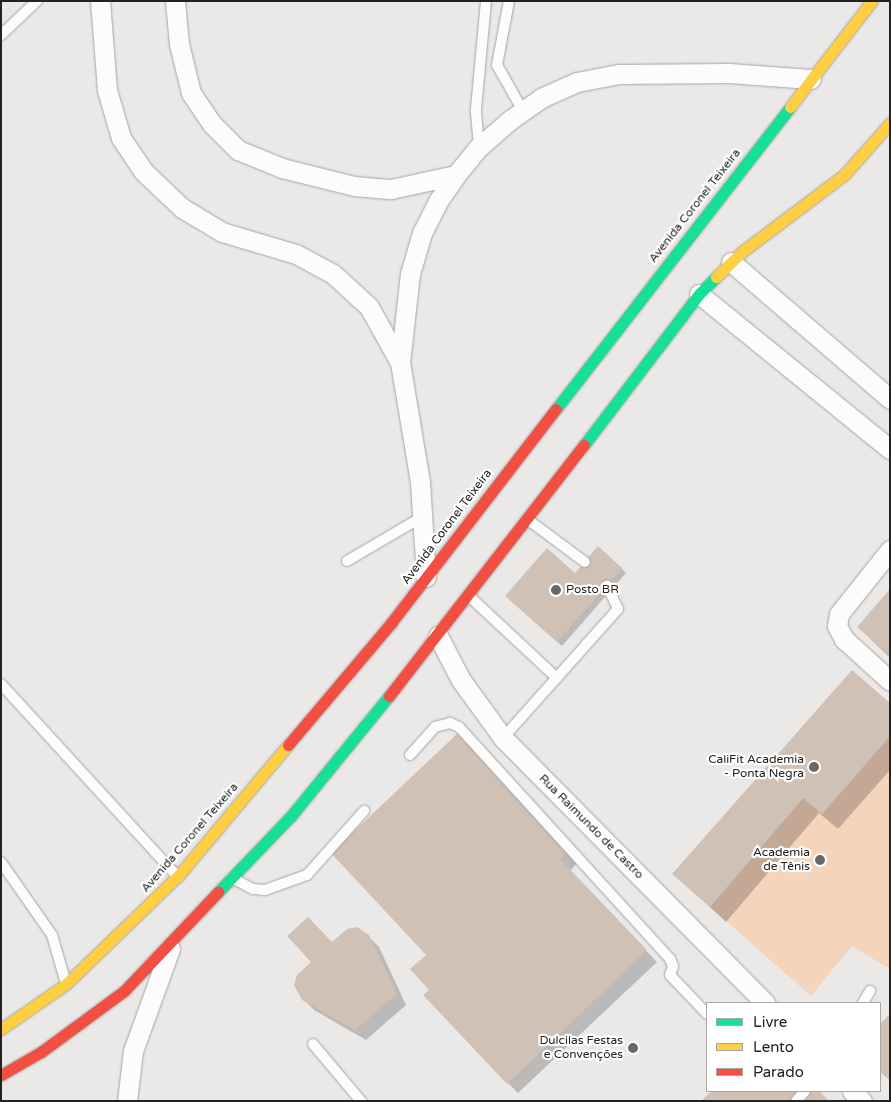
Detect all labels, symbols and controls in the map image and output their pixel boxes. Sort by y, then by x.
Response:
street label: Avenida Coronel Teixeira [646,146,744,266]
street label: Avenida Coronel Teixeira [399,467,495,587]
place label: Posto BR [566,583,619,597]
marker: Posto BR [550,584,562,596]
place label: CaliFit Academia - Ponta Negra [708,753,804,781]
marker: CaliFit Academia - Ponta Negra [808,761,820,773]
street label: Rua Raimundo de Castro [536,772,646,882]
street label: Avenida Coronel Teixeira [138,780,242,896]
place label: Academia de Tênis [753,846,810,874]
marker: Academia de Tênis [814,854,826,866]
legend [706,1002,881,1092]
text: Livre [753,1013,787,1031]
place label: Dulcilas Festas e Convenções [539,1034,623,1062]
text: Lento [753,1038,794,1056]
marker: Dulcilas Festas e Convenções [627,1042,639,1054]
text: Parado [753,1063,804,1081]

